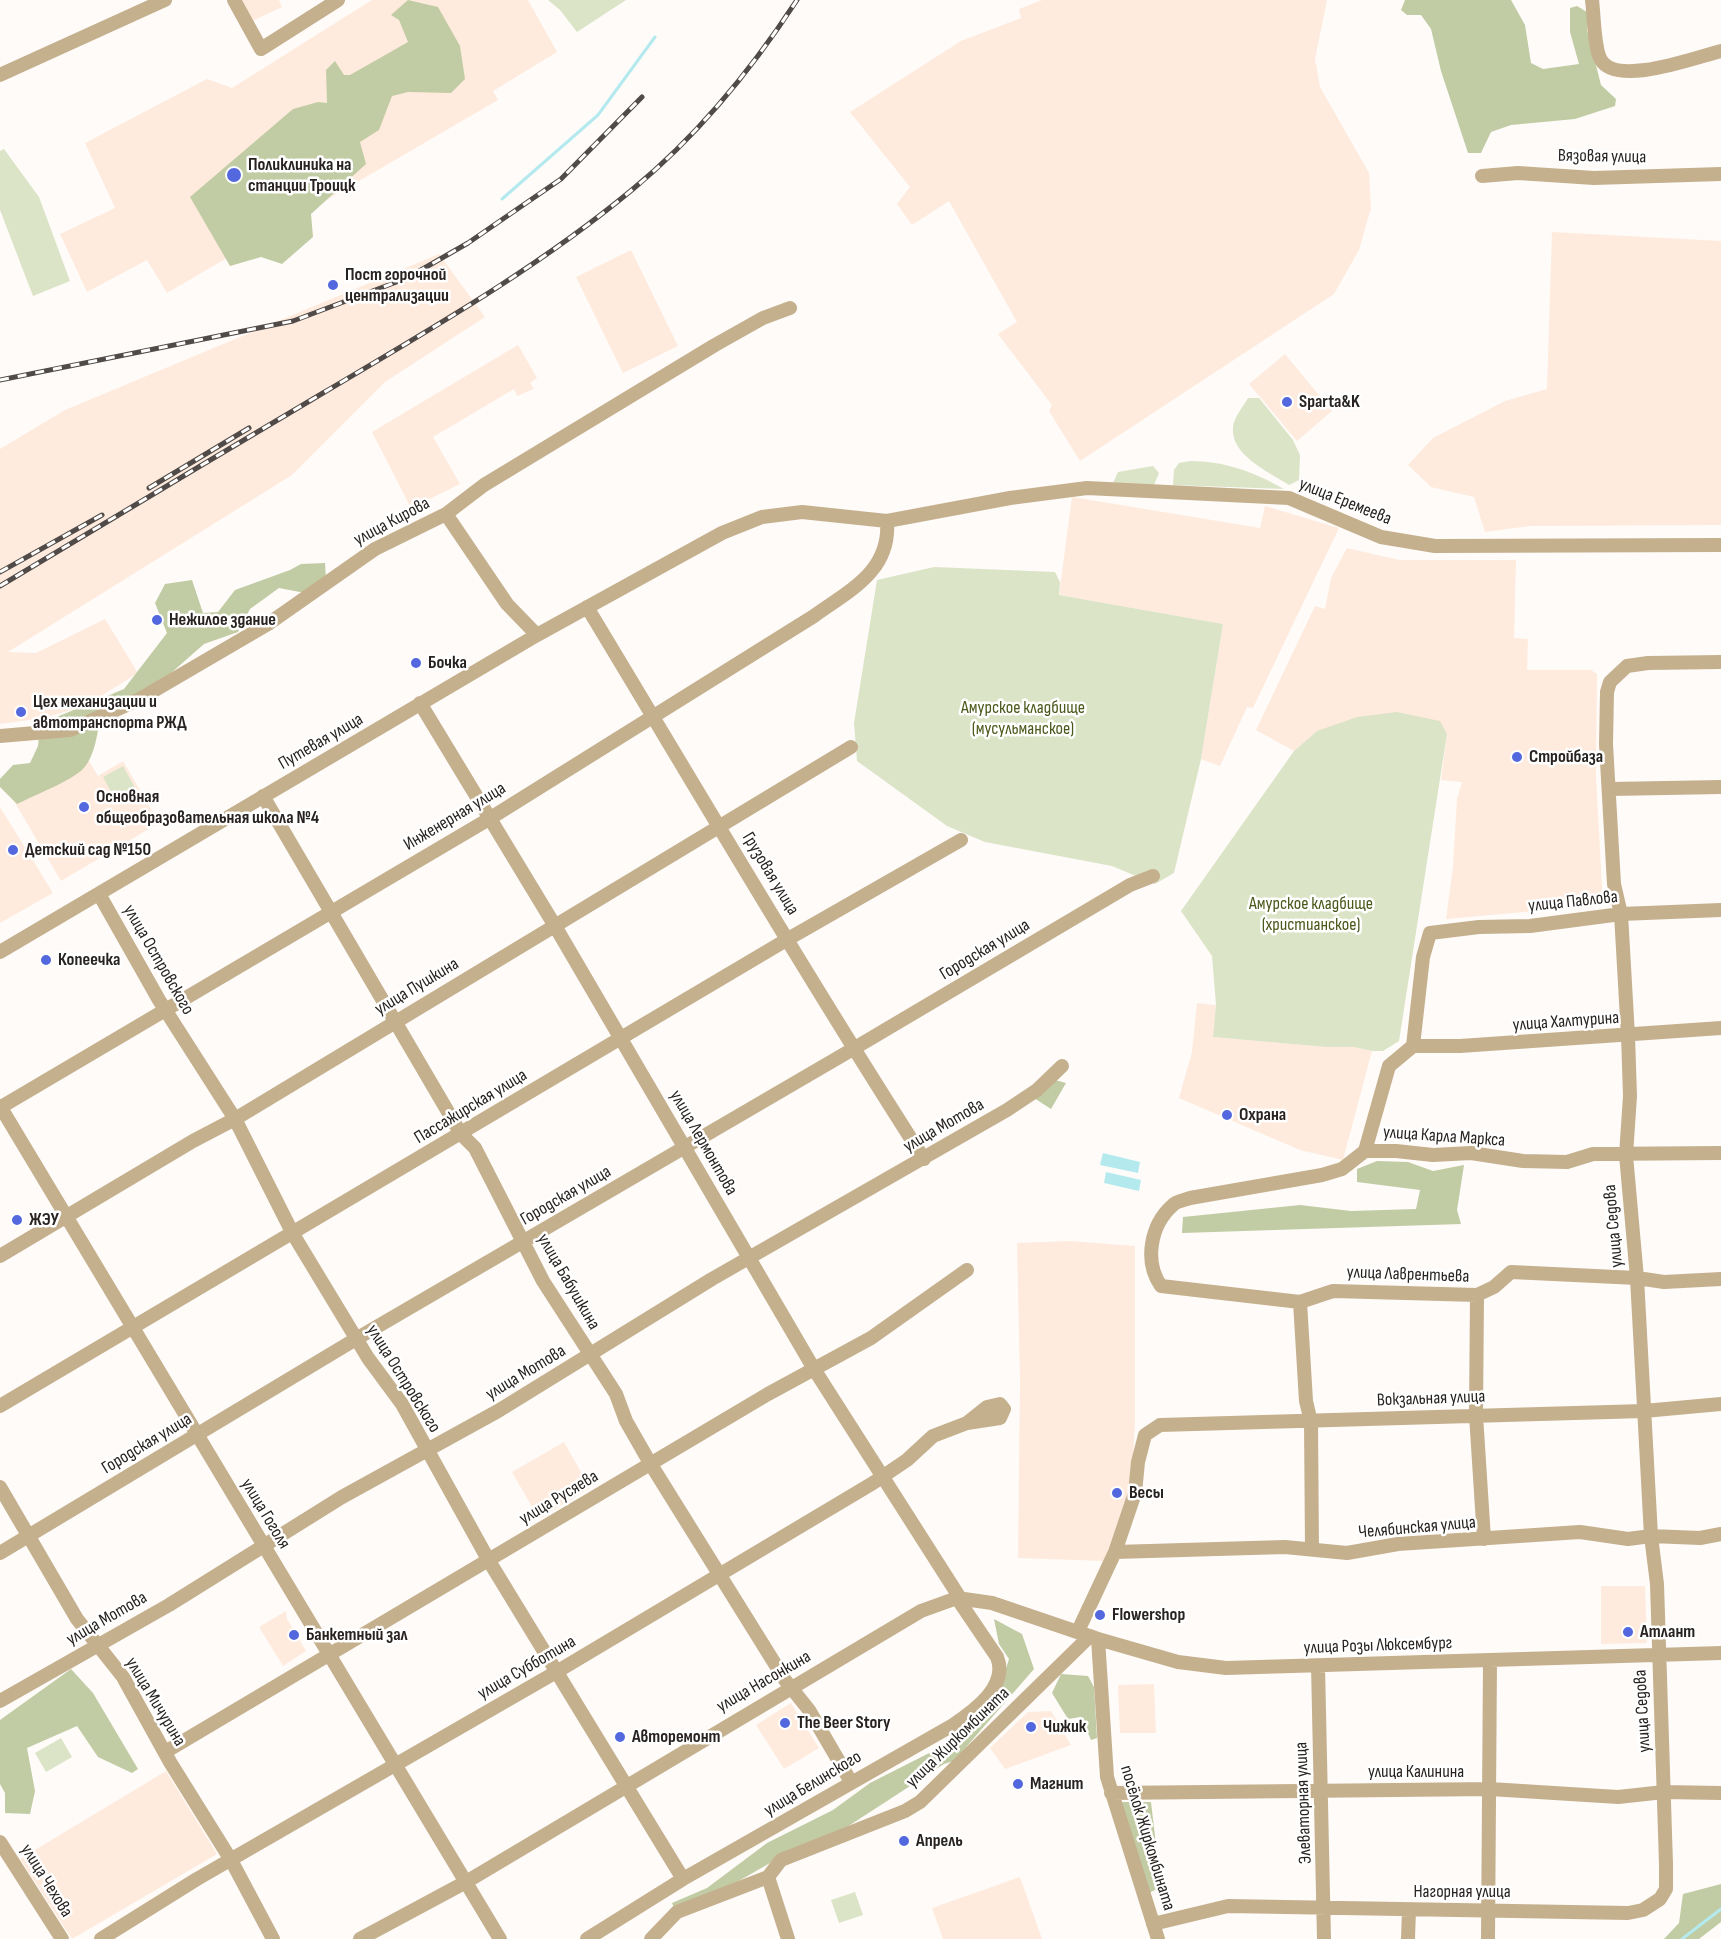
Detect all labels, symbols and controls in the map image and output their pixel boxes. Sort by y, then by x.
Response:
street label: Вязовая улица [1558,145,1646,169]
place label: Поликлиника на станции Троицк [248,154,356,196]
marker: Поликлиника на станции Троицк [225,166,243,184]
place label: Пост горочной централизации [345,264,449,306]
marker: Пост горочной централизации [326,278,340,292]
place label: Sparta&K [1299,391,1360,413]
marker: Sparta&K [1280,395,1294,409]
street label: улица Еремеева [1296,474,1394,530]
street label: улица Кирова [350,493,434,551]
place label: Нежилое здание [169,609,276,631]
marker: Нежилое здание [150,613,164,627]
place label: Бочка [428,652,467,674]
marker: Бочка [409,656,423,670]
place label: Цех механизации и автотранспорта РЖД [33,691,187,734]
park label: Амурское кладбище (мусульманское) [961,697,1085,740]
marker: Цех механизации и автотранспорта РЖД [14,705,28,719]
street label: Путевая улица [275,709,367,775]
place label: Стройбаза [1529,746,1603,768]
marker: Стройбаза [1510,750,1524,764]
street label: Инженерная улица [400,778,510,856]
place label: Основная общеобразовательная школа №4 [96,786,319,828]
marker: Основная общеобразовательная школа №4 [77,800,91,814]
street label: Грузовая улица [737,829,803,919]
place label: Детский сад №150 [25,839,151,861]
marker: Детский сад №150 [6,843,20,857]
street label: улица Павлова [1527,887,1619,917]
park label: Амурское кладбище (христианское) [1249,893,1373,936]
street label: улица Островского [118,901,198,1019]
street label: Городская улица [936,915,1034,985]
place label: Копеечка [58,949,120,971]
marker: Копеечка [39,953,53,967]
street label: улица Пушкина [371,953,463,1021]
street label: улица Халтурина [1512,1008,1620,1036]
street label: Пассажирская улица [411,1065,531,1149]
street label: улица Лермонтова [664,1087,742,1199]
street label: улица Мотова [900,1094,988,1158]
place label: Охрана [1239,1104,1286,1126]
marker: Охрана [1220,1108,1234,1122]
street label: улица Карла Маркса [1382,1122,1506,1152]
street label: Городская улица [517,1161,615,1231]
street label: улица Седова [1600,1184,1628,1268]
place label: ЖЭУ [29,1209,59,1231]
marker: ЖЭУ [10,1213,24,1227]
street label: улица Бабушкина [532,1230,604,1334]
street label: улица Лаврентьева [1346,1262,1470,1288]
street label: улица Островского [361,1321,445,1437]
street label: улица Мотова [482,1341,570,1405]
street label: Вокзальная улица [1376,1386,1486,1412]
street label: Городская улица [98,1409,196,1479]
street label: улица Русяева [516,1466,602,1530]
street label: улица Гоголя [236,1475,294,1553]
place label: Весы [1129,1482,1164,1504]
marker: Весы [1110,1486,1124,1500]
street label: Челябинская улица [1357,1512,1477,1544]
street label: улица Мотова [63,1587,151,1651]
place label: Flowershop [1112,1604,1185,1626]
marker: Flowershop [1093,1608,1107,1622]
place label: Атлант [1640,1621,1695,1643]
place label: Банкетный зал [306,1624,408,1646]
marker: Атлант [1621,1625,1635,1639]
marker: Банкетный зал [287,1628,301,1642]
street label: улица Субботина [474,1631,580,1705]
street label: улица Розы Люксембург [1303,1633,1453,1659]
street label: улица Насонкина [713,1646,815,1718]
street label: улица Мичурина [120,1654,190,1750]
street label: улица Седова [1630,1669,1656,1753]
street label: улица Жиркомбината [902,1683,1014,1793]
place label: The Beer Story [797,1712,891,1734]
marker: The Beer Story [778,1716,792,1730]
place label: Чижик [1043,1716,1086,1738]
marker: Чижик [1024,1720,1038,1734]
place label: Авторемонт [632,1726,721,1748]
marker: Авторемонт [613,1730,627,1744]
street label: Элеваторная улица [1291,1741,1317,1865]
street label: улица Белинского [760,1746,866,1822]
street label: улица Калинина [1368,1761,1464,1783]
street label: посёлок Жиркомбината [1115,1763,1179,1913]
place label: Магнит [1030,1773,1083,1795]
marker: Магнит [1011,1777,1025,1791]
place label: Апрель [916,1830,963,1852]
marker: Апрель [897,1834,911,1848]
street label: улица Чехова [15,1840,77,1922]
street label: Нагорная улица [1413,1881,1511,1903]

